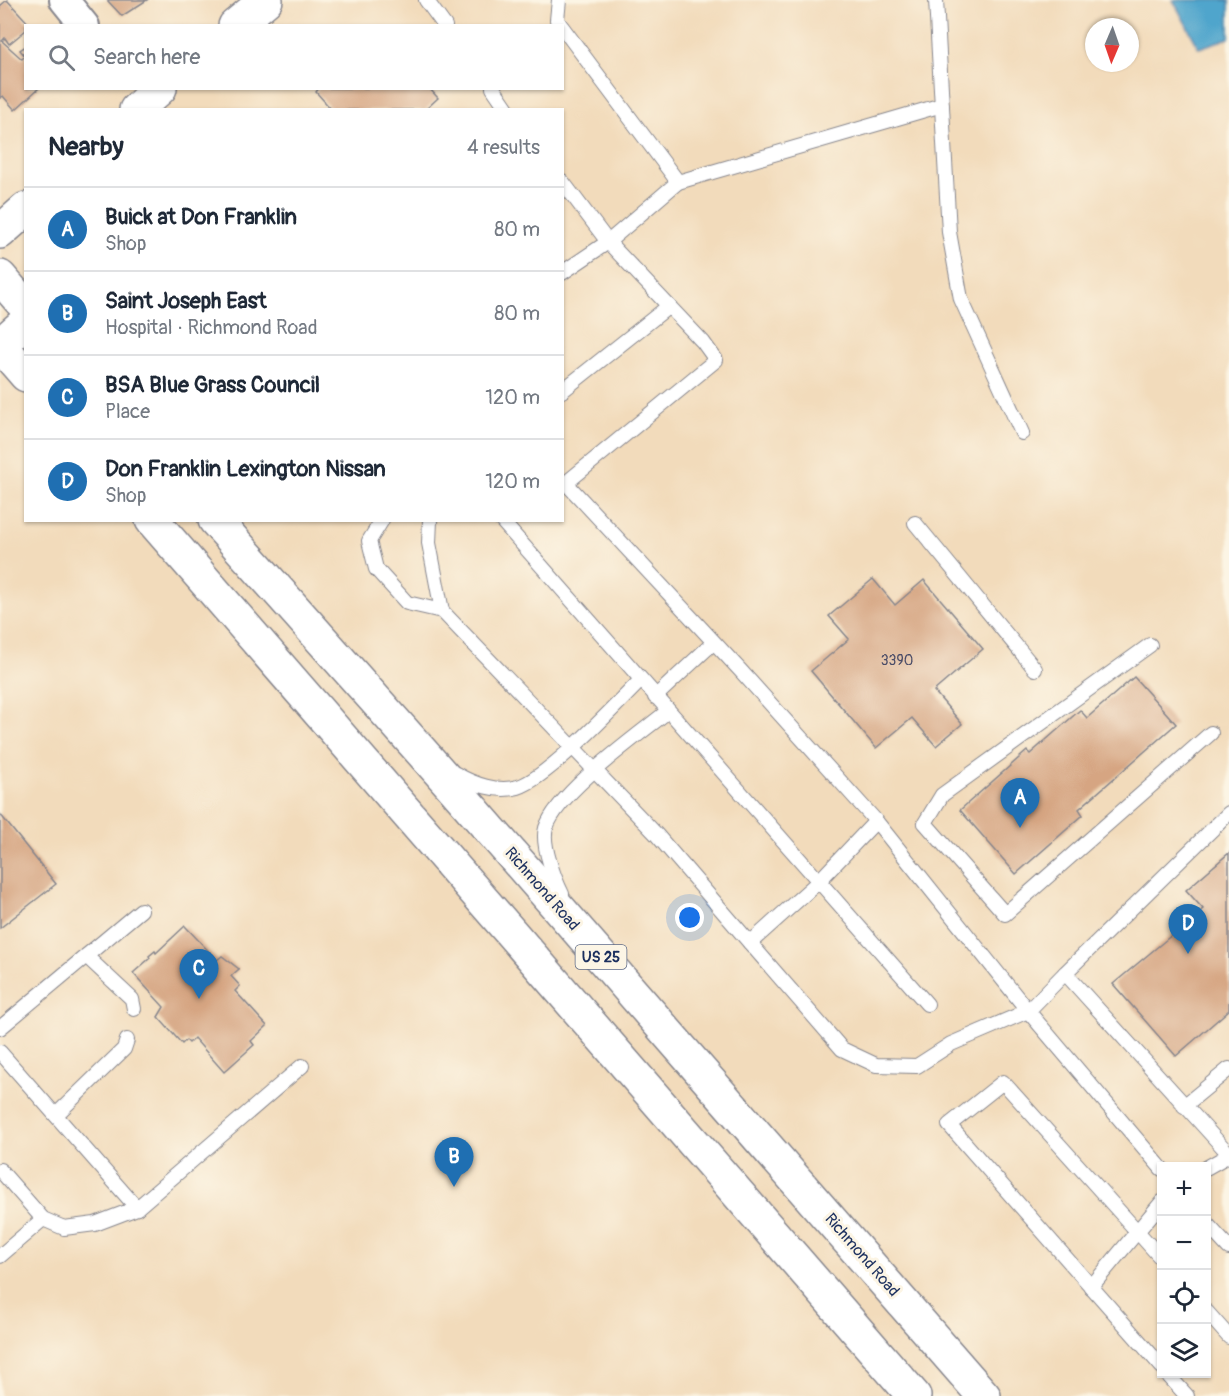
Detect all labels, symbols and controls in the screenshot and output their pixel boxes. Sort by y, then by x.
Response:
north arrow [1085,18,1139,72]
search box [24,24,564,90]
icon: search [45,41,78,74]
text: Search here [93,43,200,71]
text: Nearby [48,131,124,163]
text: 4 results [467,135,540,160]
text: Buick at Don Franklin [105,203,297,231]
text: A [61,217,74,242]
text: 80 m [494,217,540,242]
text: Shop [105,231,146,256]
text: Saint Joseph East [105,287,267,315]
text: B [62,301,73,326]
text: 80 m [494,301,540,326]
text: Hospital · Richmond Road [105,315,317,340]
text: BSA Blue Grass Council [105,371,320,399]
text: C [61,385,74,410]
text: 120 m [485,385,540,410]
text: Place [105,399,150,424]
text: Don Franklin Lexington Nissan [105,455,386,483]
text: D [61,469,74,494]
text: 120 m [485,469,540,494]
text: Shop [105,483,146,508]
house number: 3390 [881,652,913,669]
pin: A [1000,778,1040,828]
street label: Richmond Road [500,843,584,935]
your location [675,903,704,932]
pin: D [1168,904,1208,954]
road number: US 25 [576,945,626,969]
pin: C [180,950,218,999]
pin: B [434,1138,474,1187]
map controls [1157,1162,1211,1378]
button: + [1157,1162,1211,1216]
street label: Richmond Road [820,1209,904,1301]
button: − [1157,1216,1211,1270]
button: locate [1157,1270,1211,1324]
button: layers [1157,1324,1211,1378]

